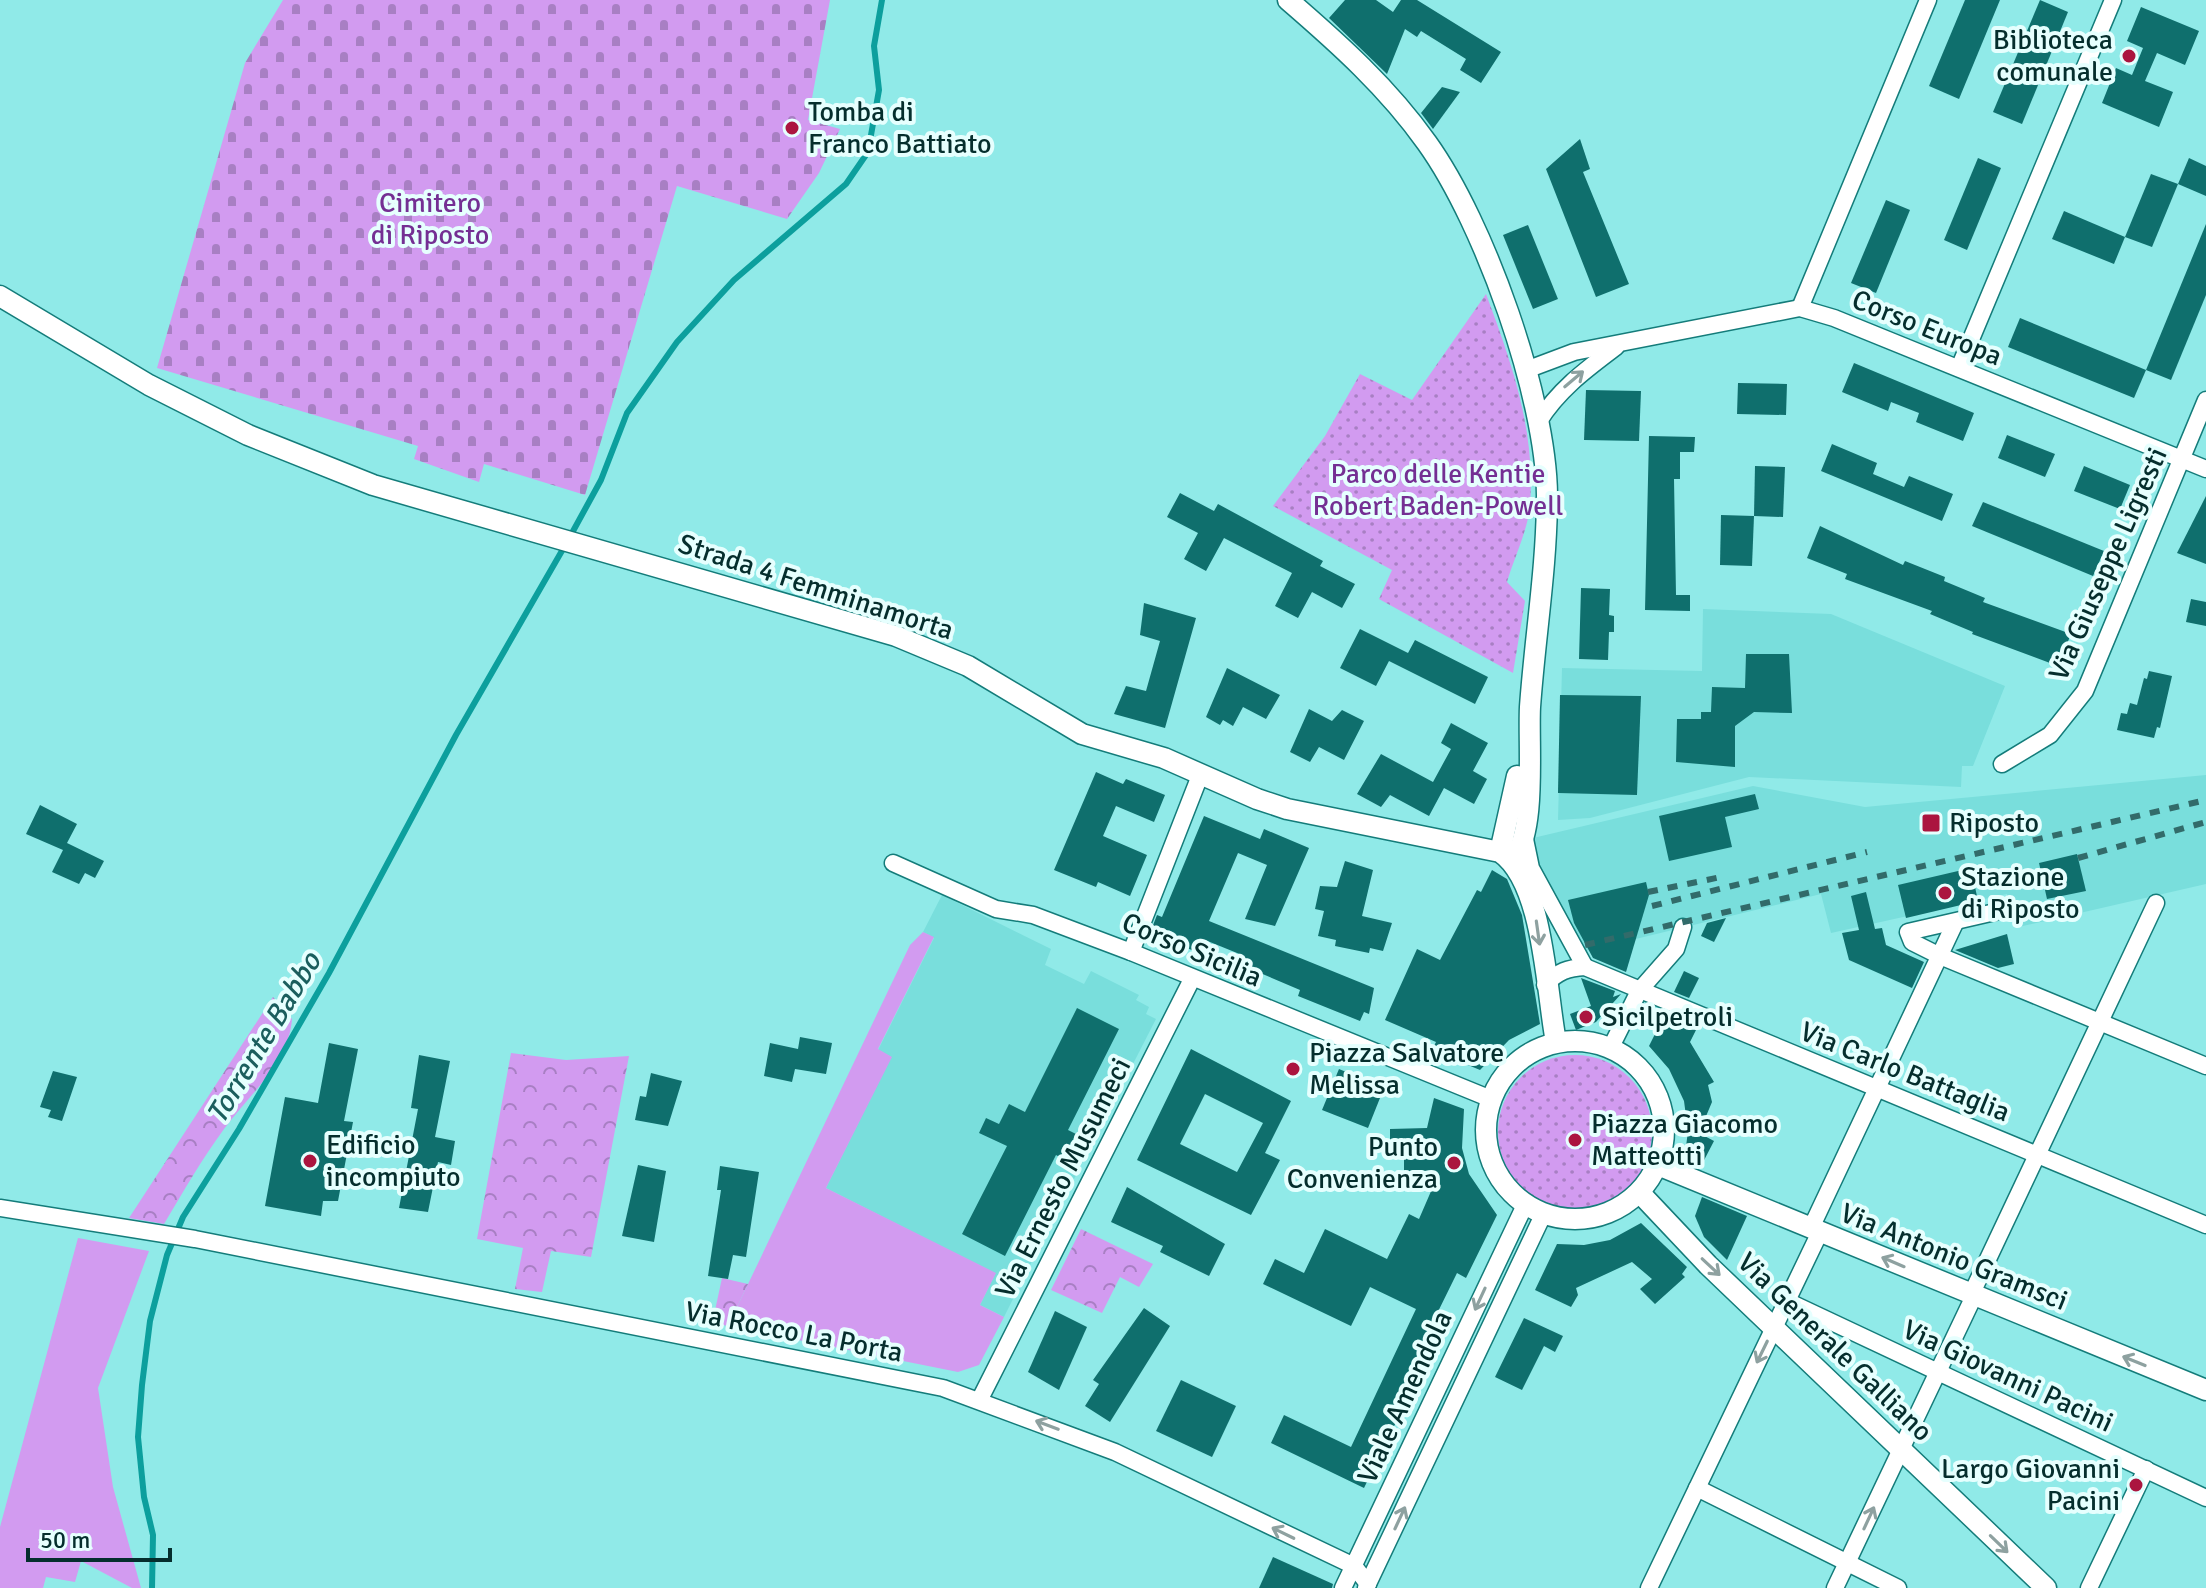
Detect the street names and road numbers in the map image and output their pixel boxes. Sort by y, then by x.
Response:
street label: Corso Europa [1847,283,2007,373]
street label: Via Giuseppe Ligresti [2041,442,2175,686]
street label: Strada 4 Femminamorta [674,526,958,648]
street label: Corso Sicilia [1117,905,1267,995]
street label: Via Carlo Battaglia [1795,1014,2015,1130]
street label: Via Ernesto Musumeci [988,1052,1138,1304]
street label: Via Antonio Gramsci [1835,1196,2073,1318]
street label: Via Generale Galliano [1731,1245,1939,1449]
street label: Via Rocco La Porta [682,1294,906,1370]
street label: Viale Amendola [1350,1305,1460,1489]
street label: Via Giovanni Pacini [1897,1312,2119,1440]

